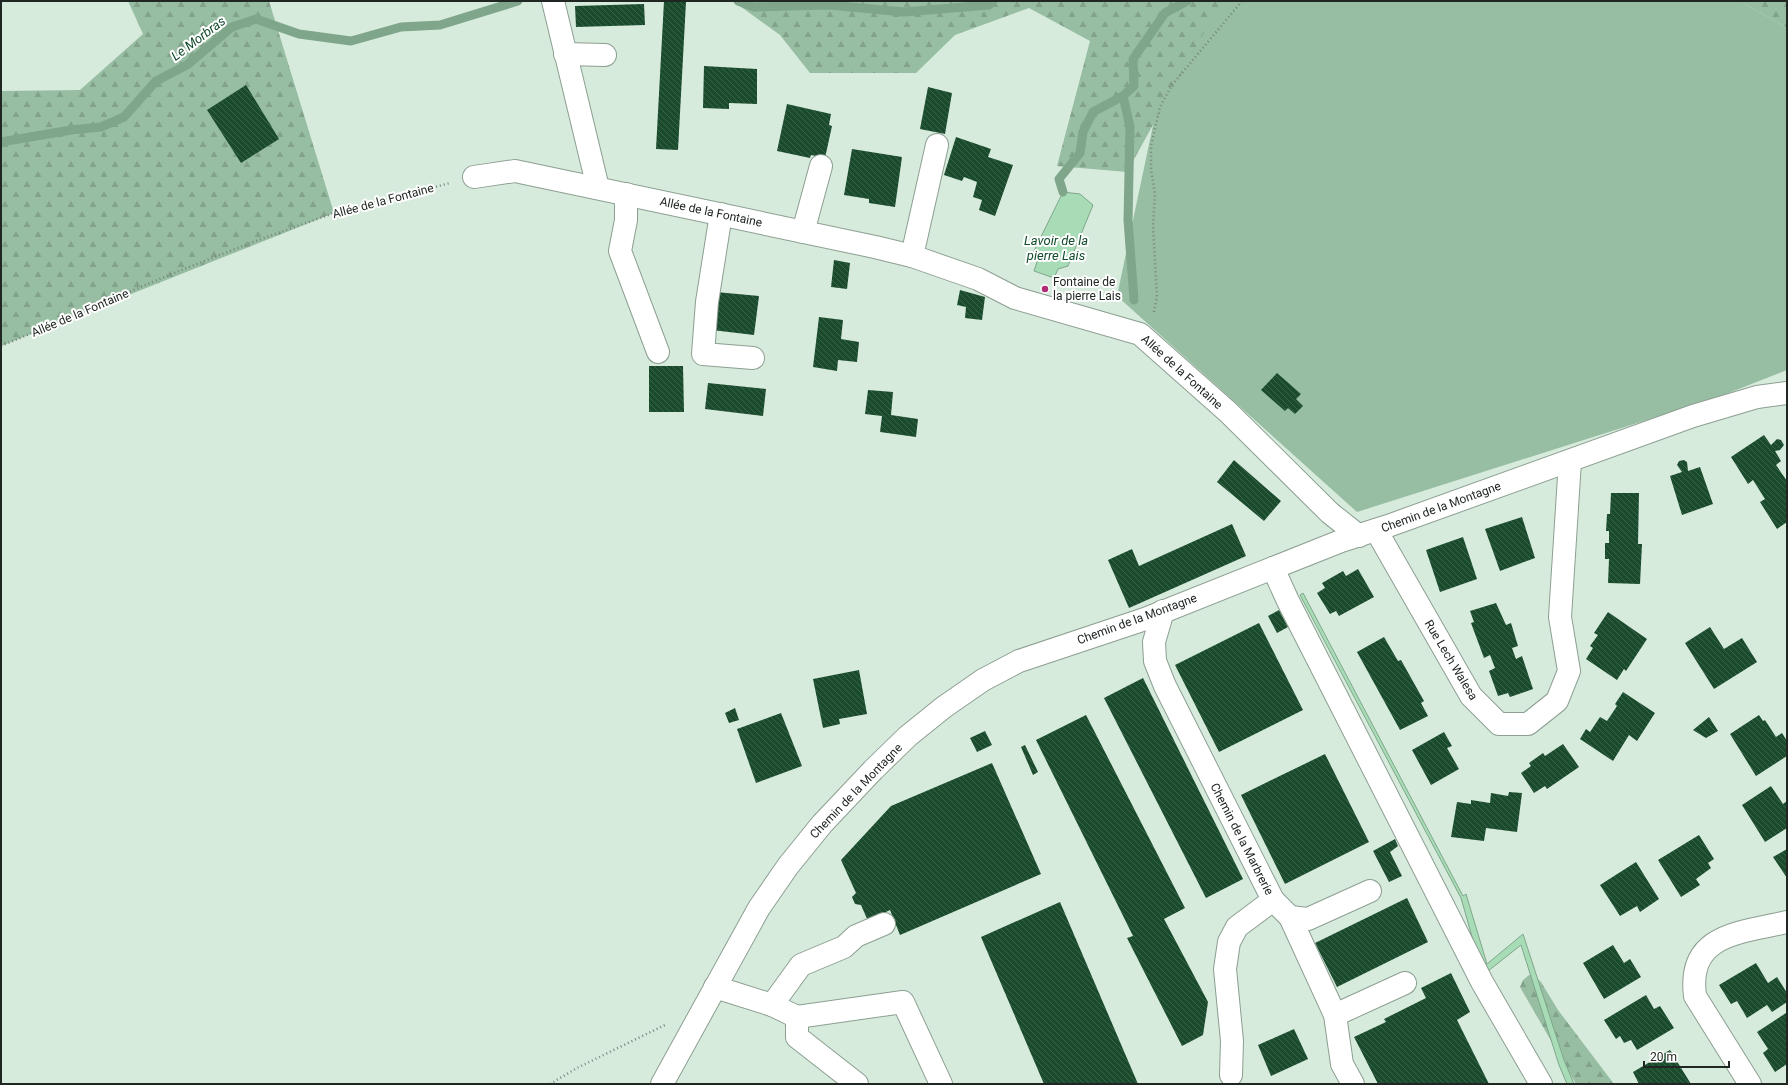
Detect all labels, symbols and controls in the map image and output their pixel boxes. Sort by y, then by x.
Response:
water label: Le Morbras [168,13,229,64]
street label: Allée de la Fontaine [331,181,435,221]
street label: Allée de la Fontaine [659,194,763,230]
water label: Lavoir de la pierre Lais [1024,233,1088,263]
place label: Fontaine de la pierre Lais [1053,275,1121,303]
marker: Fontaine de la pierre Lais [1040,284,1050,294]
street label: Allée de la Fontaine [29,286,131,340]
street label: Allée de la Fontaine [1139,332,1225,412]
street label: Chemin de la Montagne [1379,479,1503,535]
street label: Chemin de la Montagne [1075,591,1199,647]
street label: Rue Lech Walesa [1422,617,1480,703]
street label: Chemin de la Montagne [807,741,905,841]
street label: Chemin de la Marbrerie [1208,781,1276,897]
scale bar [1644,1043,1729,1069]
text: 20 m [1650,1050,1677,1064]

